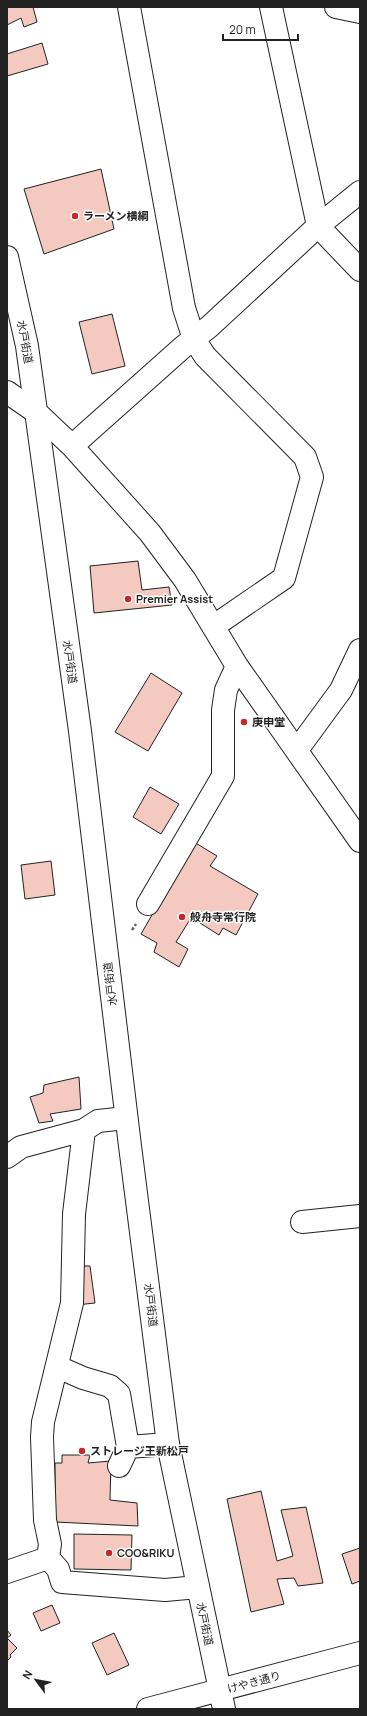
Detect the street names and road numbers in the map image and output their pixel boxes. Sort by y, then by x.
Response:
street label: 水戸街道 [14,319,37,365]
street label: 水戸街道 [60,639,81,685]
street label: 水戸街道 [99,961,120,1007]
street label: 水戸街道 [141,1282,162,1328]
street label: 水戸街道 [194,1601,217,1647]
street label: けやき通り [225,1667,282,1696]

